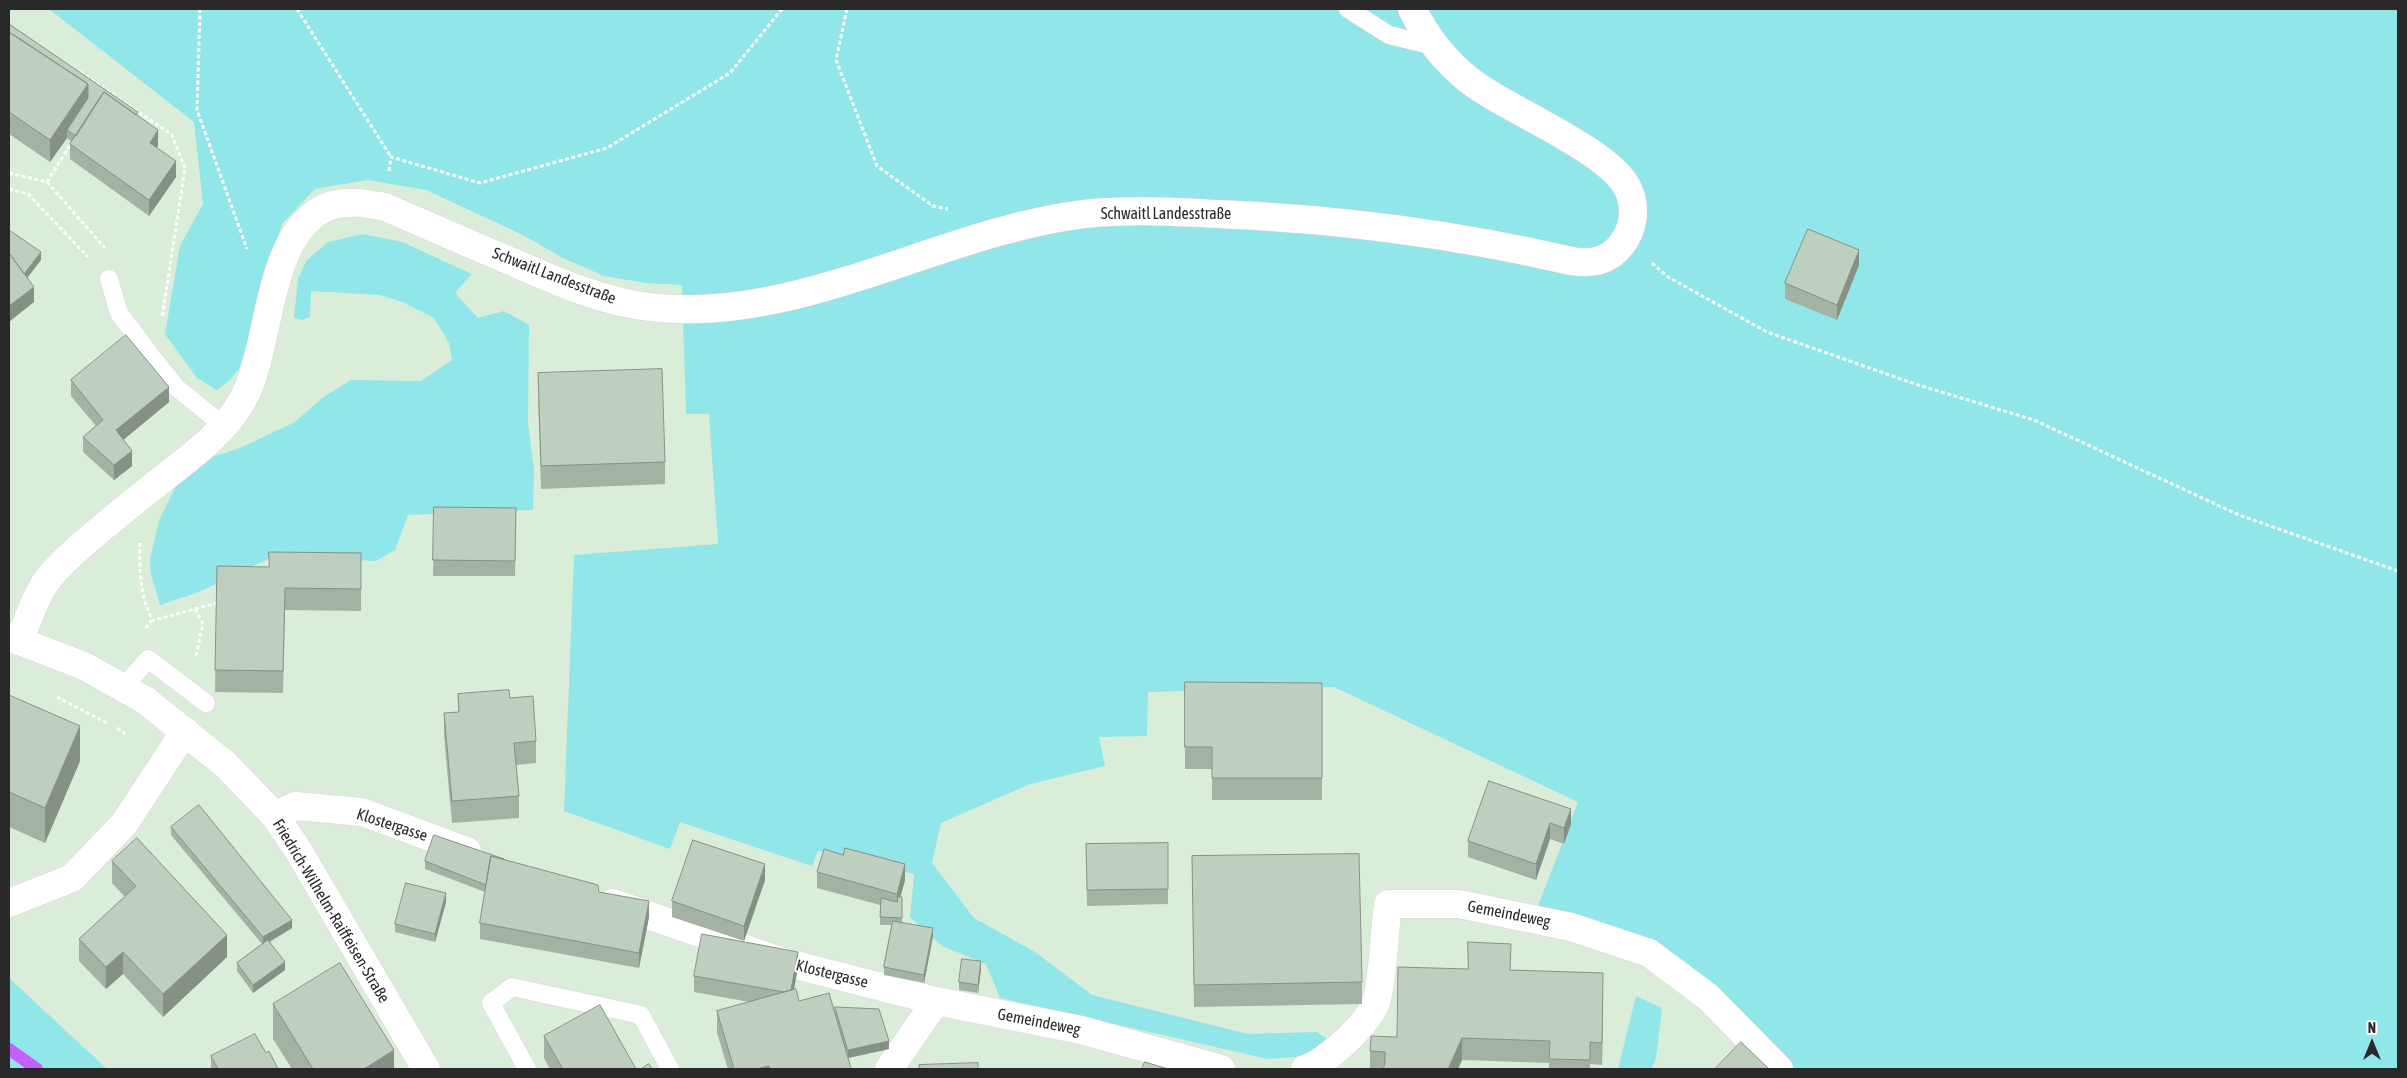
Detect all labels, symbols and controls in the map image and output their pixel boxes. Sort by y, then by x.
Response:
street label: Schwaitl Landesstraße [1101,204,1231,224]
street label: Schwaitl Landesstraße [490,244,618,308]
street label: Klostergasse [354,804,430,846]
street label: Friedrich-Wilhelm-Raiffeisen-Straße [268,816,394,1006]
street label: Gemeindeweg [1466,897,1552,931]
street label: Klostergasse [794,956,870,992]
street label: Gemeindeweg [996,1005,1082,1039]
north arrow [2347,1018,2397,1068]
text: N [2368,1020,2376,1036]

